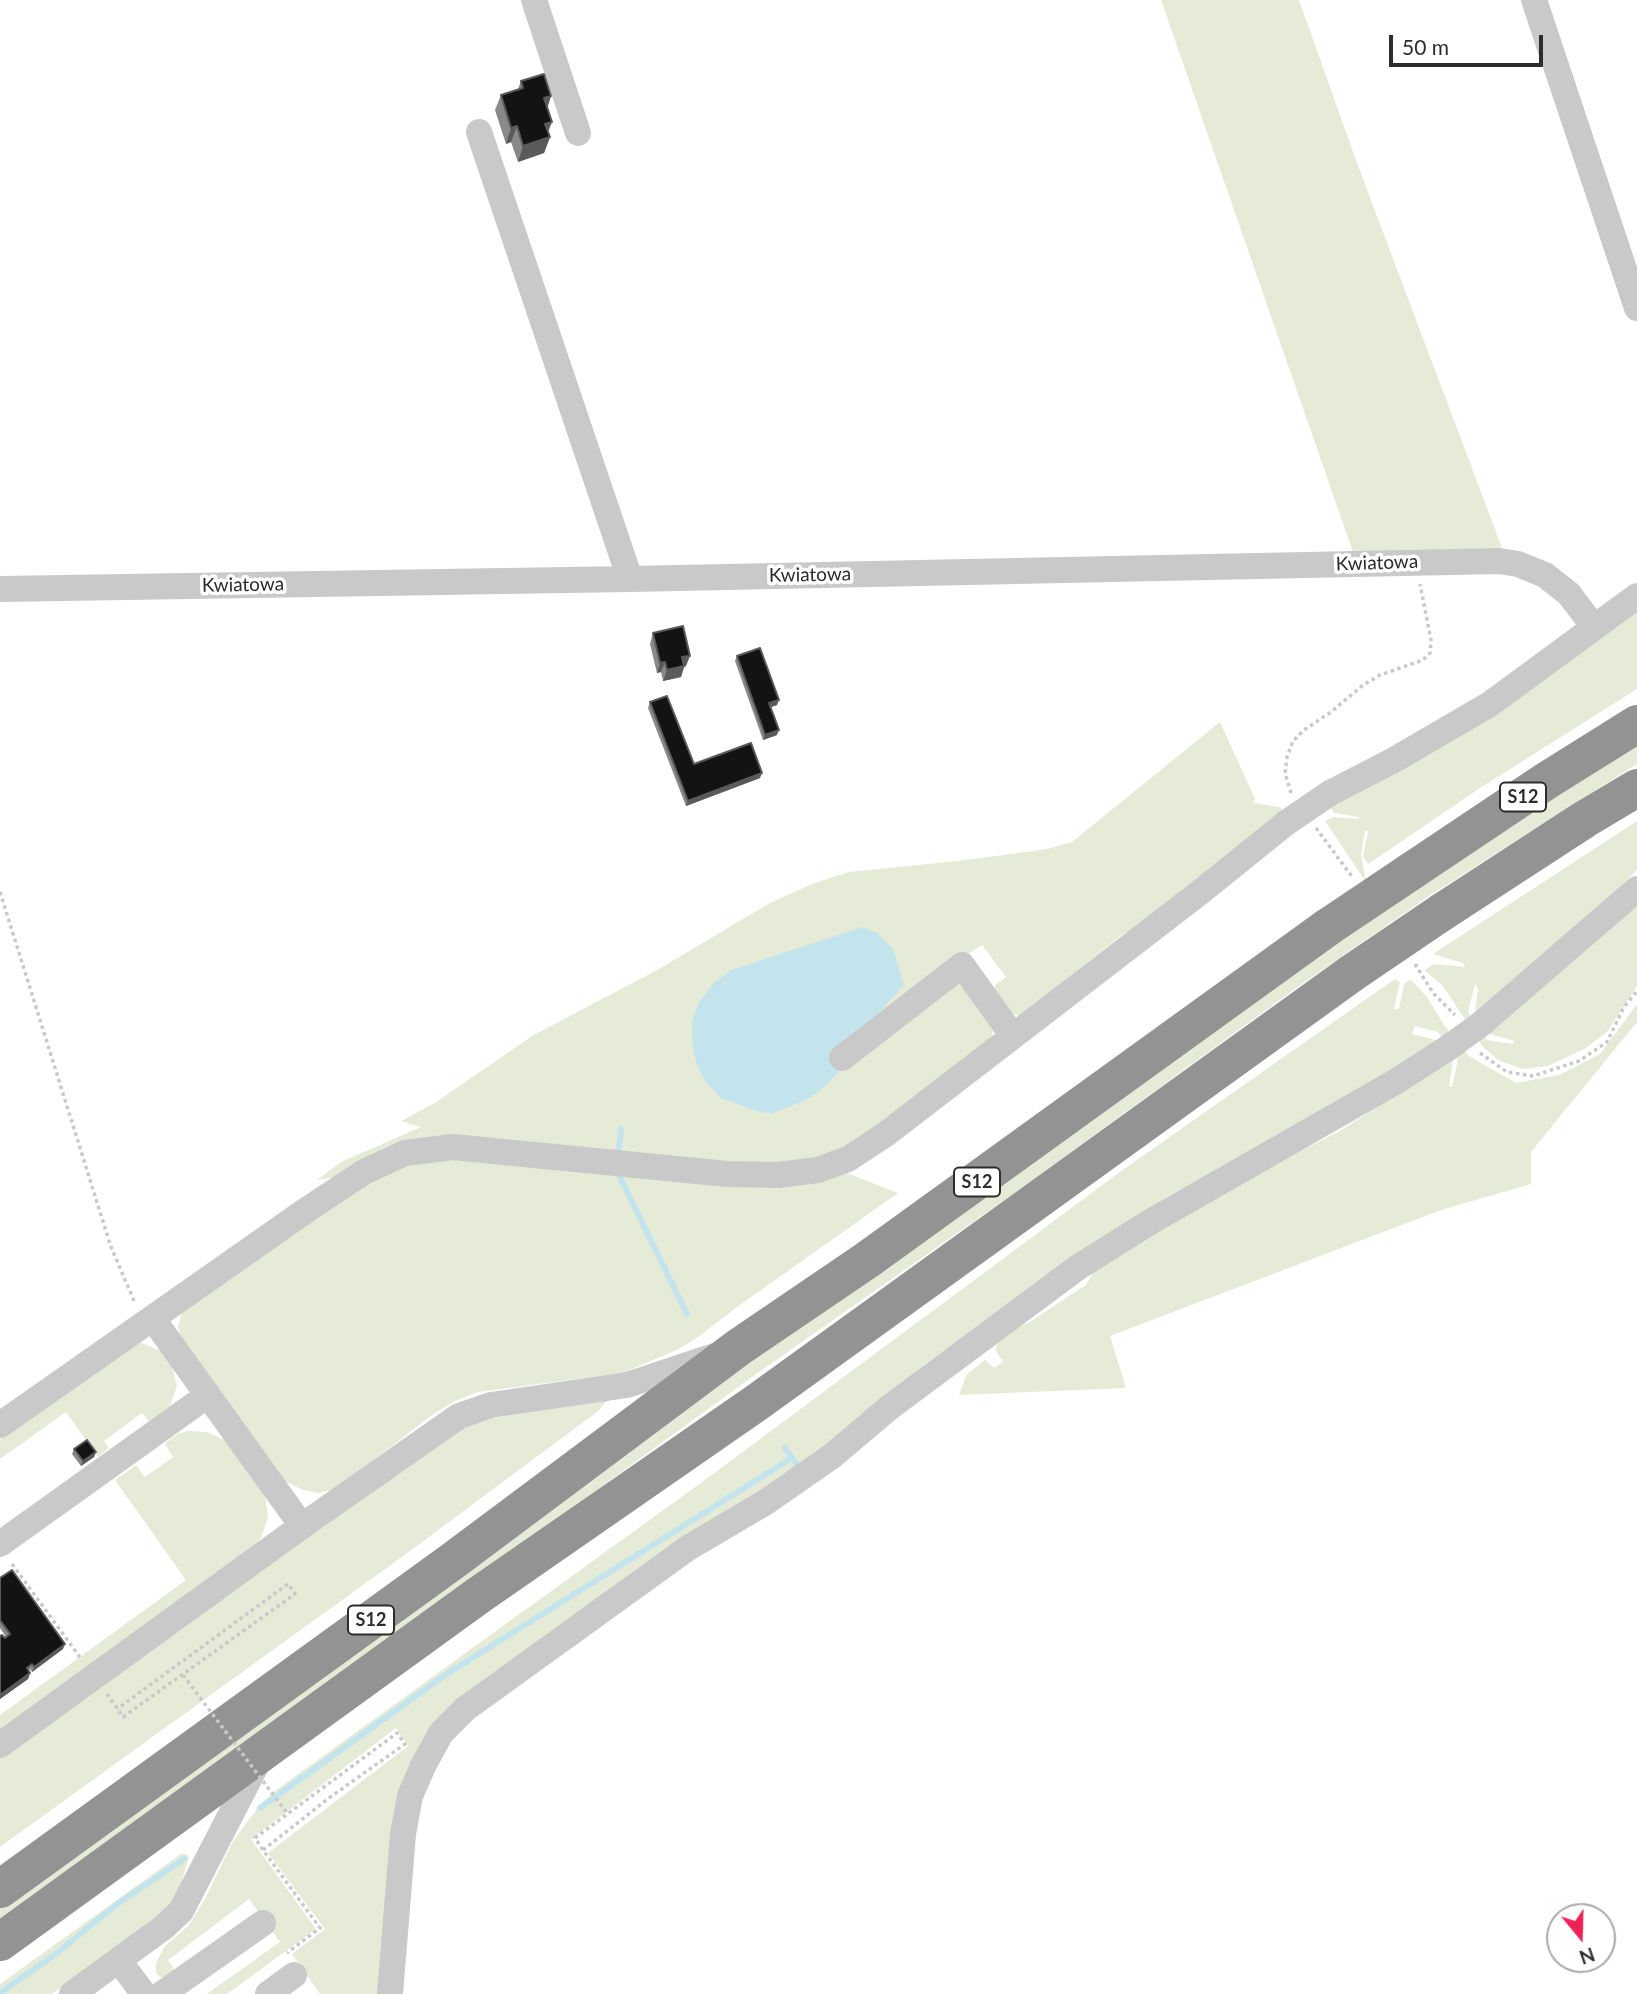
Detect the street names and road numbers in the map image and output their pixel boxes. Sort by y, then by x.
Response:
street label: Kwiatowa [1335,550,1419,576]
street label: Kwiatowa [769,563,851,587]
street label: Kwiatowa [202,573,284,597]
road number: S12 [1500,782,1546,812]
road number: S12 [954,1168,1000,1196]
road number: S12 [348,1605,394,1634]

